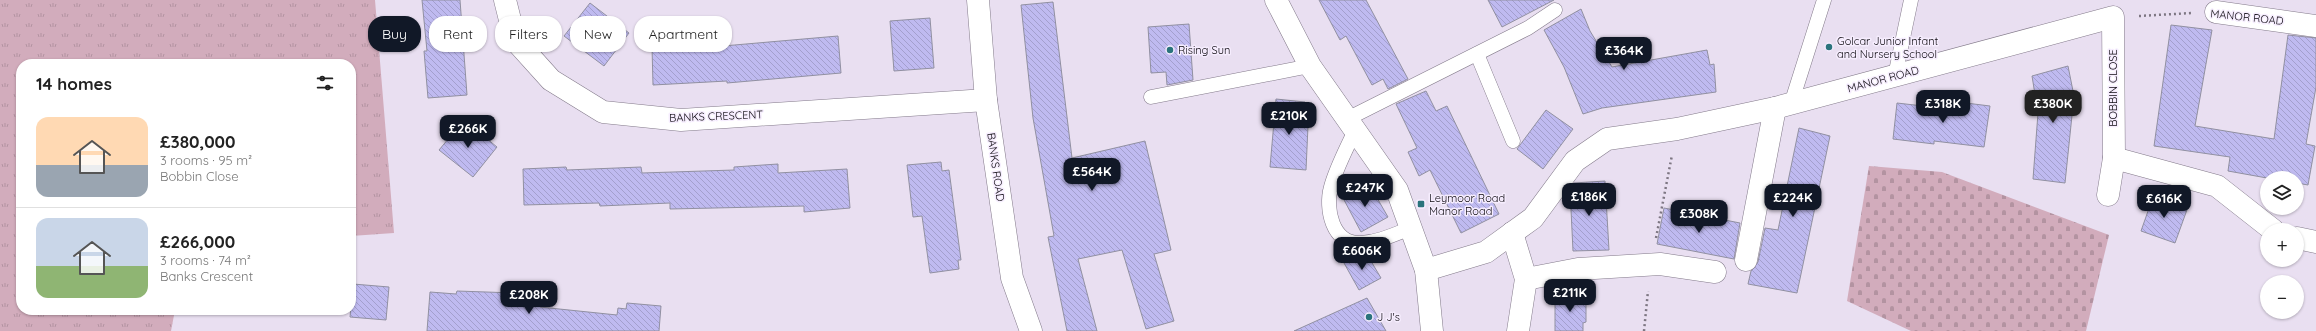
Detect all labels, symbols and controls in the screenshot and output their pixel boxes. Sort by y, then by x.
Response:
street label: MANOR ROAD [2210,6,2284,28]
chip: Buy [368,16,421,52]
chip: Rent [429,16,487,52]
chip: Filters [495,16,562,52]
chip: New [570,16,626,52]
chip: Apartment [634,16,732,52]
place label: Golcar Junior Infant and Nursery School [1837,34,1939,61]
pin: £364K [1596,37,1652,71]
text: £364K [1605,42,1643,58]
marker: Golcar Junior Infant and Nursery School [1824,42,1834,52]
place label: Rising Sun [1178,43,1230,57]
marker: Rising Sun [1165,45,1175,55]
street label: BOBBIN CLOSE [2106,49,2120,127]
street label: MANOR ROAD [1846,63,1920,95]
icon: filters [314,72,336,94]
text: 14 homes [36,73,112,94]
pin: £318K [1915,90,1971,124]
pin: £380K [2025,90,2081,124]
text: £318K [1925,95,1961,111]
text: £380K [2034,95,2072,111]
pin: £210K [1261,102,1317,136]
street label: BANKS CRESCENT [669,107,763,125]
text: £210K [1270,107,1308,123]
pin: £266K [440,115,496,149]
text: £266K [449,120,487,136]
text: £380,000 [160,131,235,152]
street label: BANKS ROAD [984,132,1008,202]
icon: home [68,133,116,181]
text: 3 rooms · 95 m² [160,152,252,168]
pin: £564K [1064,158,1120,192]
text: £564K [1073,163,1111,179]
text: Bobbin Close [160,168,239,184]
map controls [2260,171,2304,319]
button: layers [2260,171,2304,215]
pin: £247K [1337,174,1393,208]
text: £247K [1346,179,1384,195]
pin: £186K [1561,183,1617,217]
pin: £224K [1765,184,1821,218]
pin: £616K [2136,185,2192,219]
text: £186K [1571,188,1607,204]
text: £224K [1773,189,1813,205]
text: £616K [2146,190,2182,206]
place label: Leymoor Road Manor Road [1429,191,1505,218]
marker: Leymoor Road Manor Road [1416,199,1426,209]
pin: £308K [1671,200,1727,234]
text: £308K [1680,205,1718,221]
button: + [2260,223,2304,267]
text: £266,000 [160,231,235,252]
icon: home [68,234,116,282]
pin: £606K [1334,237,1390,271]
text: £606K [1343,242,1382,258]
text: 3 rooms · 74 m² [160,252,251,268]
text: Banks Crescent [160,268,253,284]
button: − [2260,275,2304,319]
pin: £211K [1542,279,1598,313]
pin: £208K [501,281,557,315]
text: £211K [1553,284,1587,300]
text: £208K [509,286,549,302]
place label: J J's [1377,310,1400,324]
marker: J J's [1364,312,1374,322]

